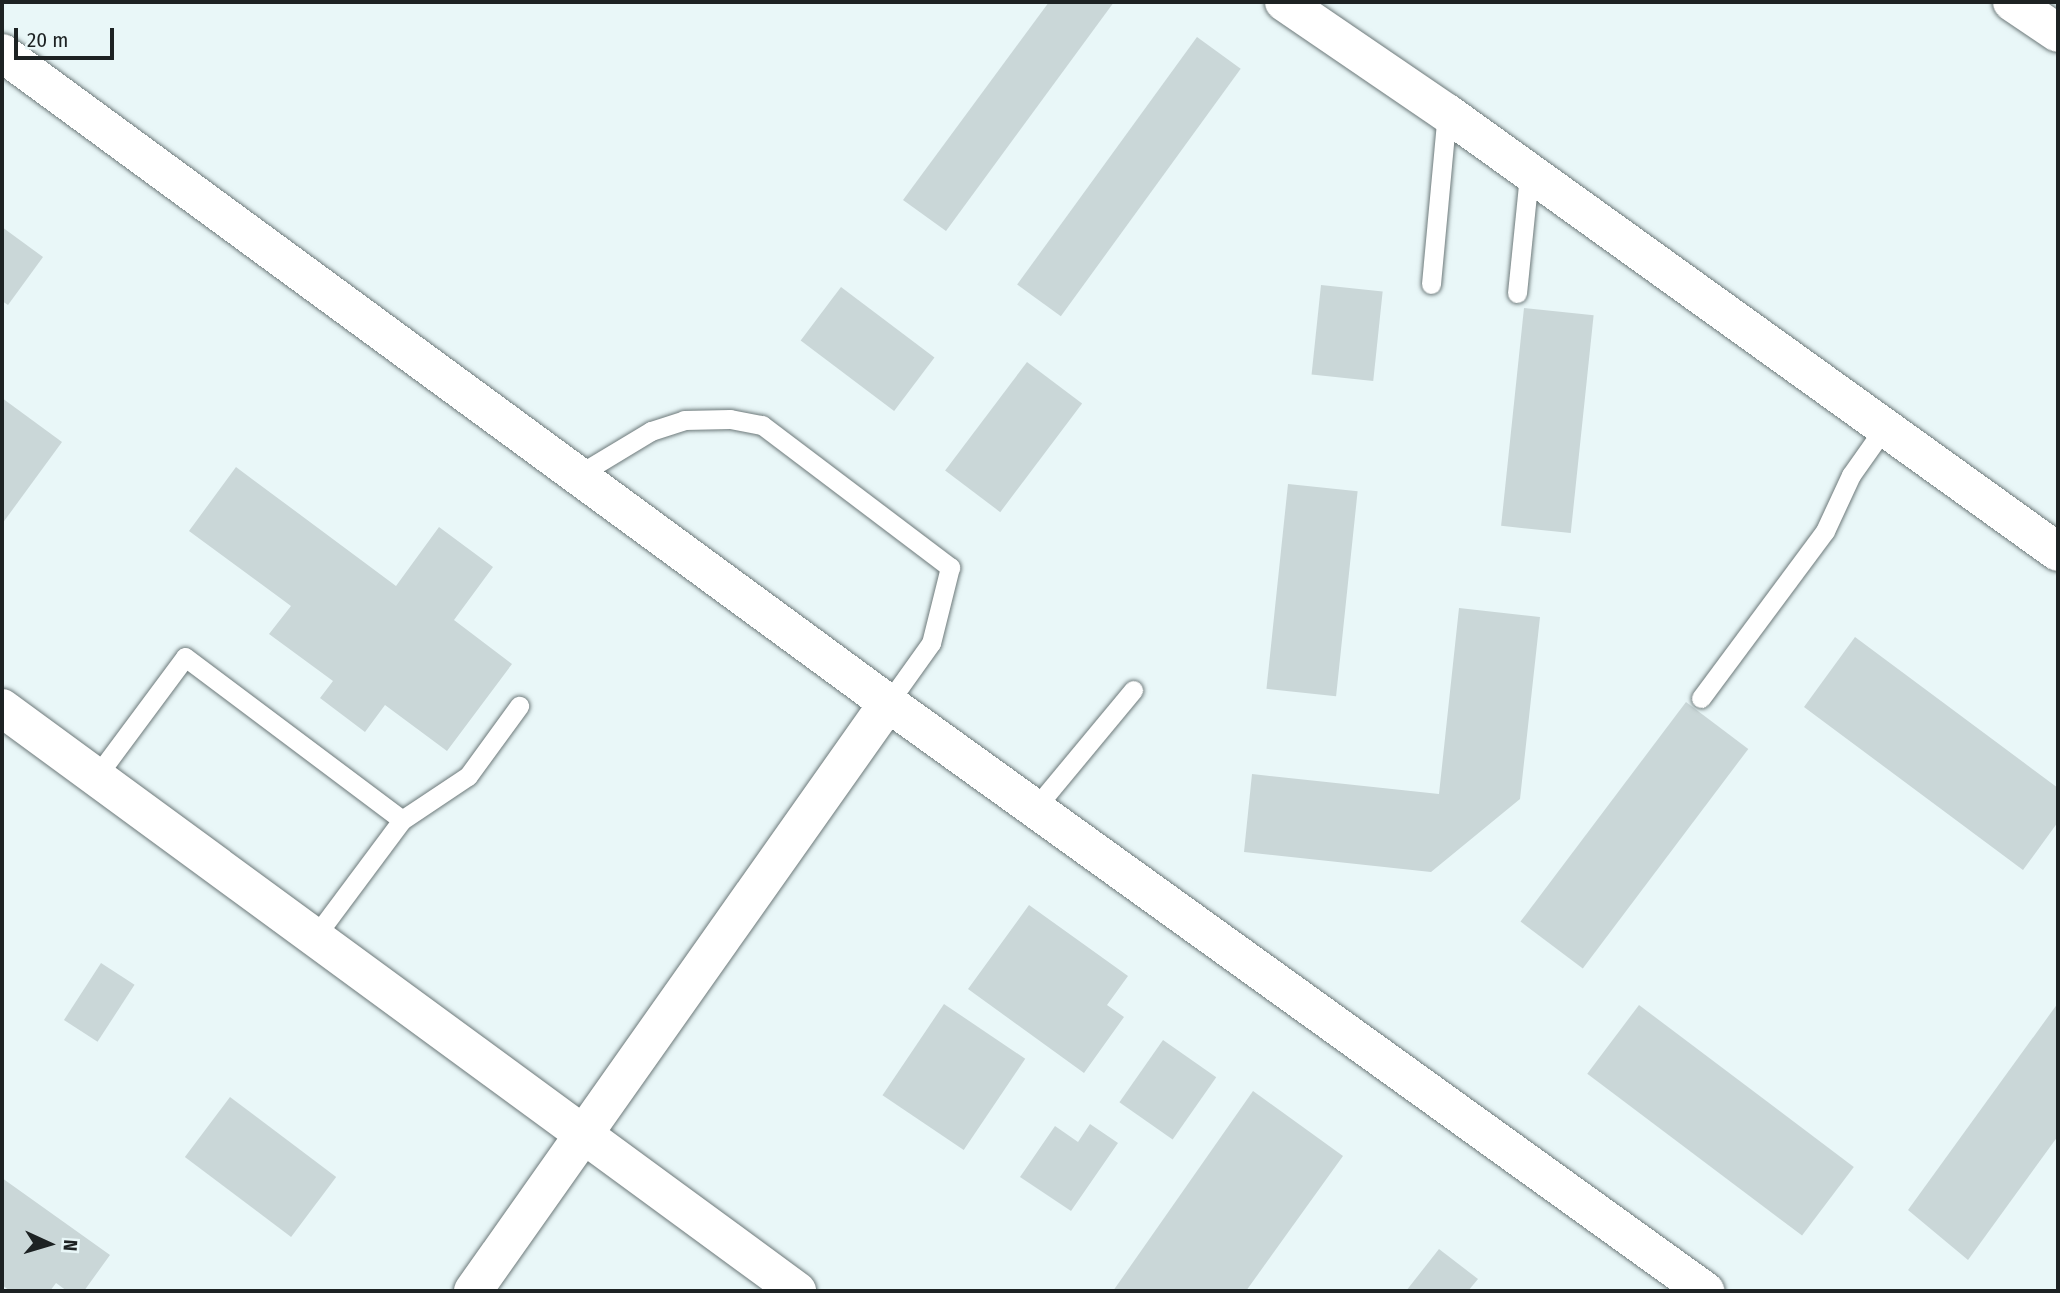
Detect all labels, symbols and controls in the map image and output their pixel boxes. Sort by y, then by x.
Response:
scale bar [18,14,117,58]
text: 20 m [27,27,68,53]
north arrow [14,1209,84,1279]
text: N [59,1239,82,1252]

